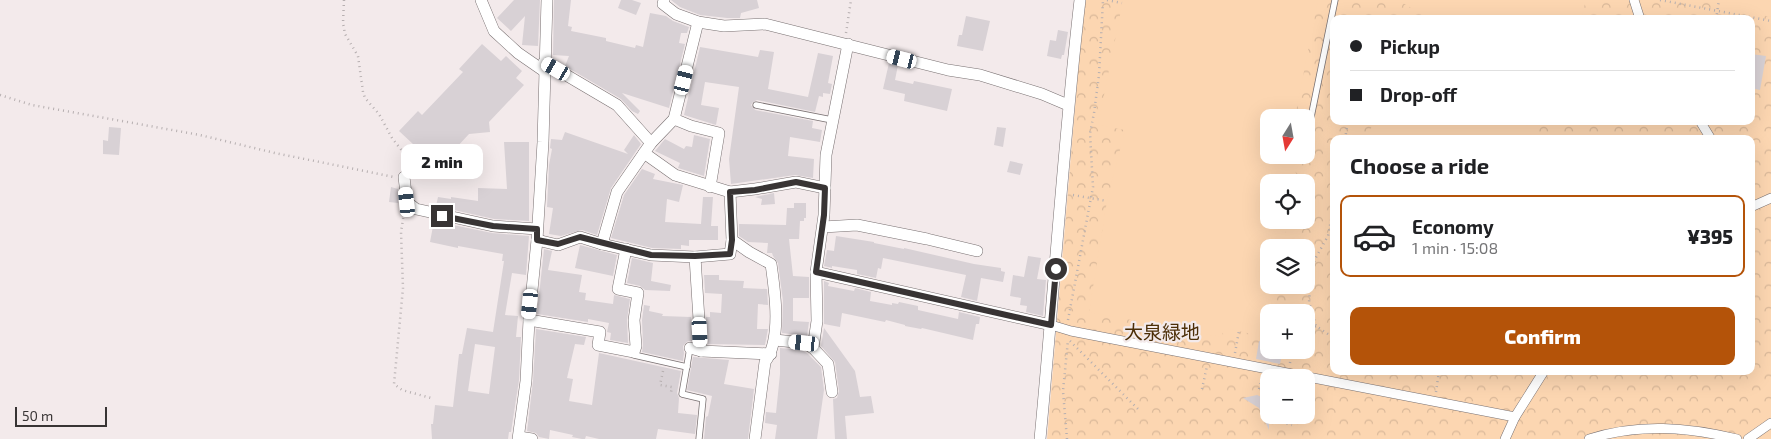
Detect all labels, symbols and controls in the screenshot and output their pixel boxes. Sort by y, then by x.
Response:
text: Pickup [1380,35,1440,58]
car [885,48,918,70]
car [539,55,572,83]
car [673,64,694,96]
text: Drop-off [1380,83,1457,106]
north arrow [1260,109,1315,164]
map controls [1260,109,1315,424]
callout: 2 min [401,144,483,178]
text: 2 min [421,152,463,171]
text: Choose a ride [1350,152,1489,178]
button: locate [1260,174,1315,229]
car [397,186,416,218]
route end [431,205,453,227]
icon: car [1352,214,1397,259]
text: Economy [1412,215,1494,238]
text: ¥395 [1687,225,1733,248]
text: 1 min · 15:08 [1412,238,1498,257]
button: layers [1260,239,1315,294]
route start [1045,258,1067,280]
car [520,288,539,320]
button: + [1260,304,1315,359]
button: Confirm [1350,307,1735,365]
car [691,317,708,347]
park label: 大泉緑地 [1124,320,1200,343]
car [788,334,819,352]
button: − [1260,369,1315,424]
scale bar [15,404,108,427]
text: 50 m [22,407,53,424]

